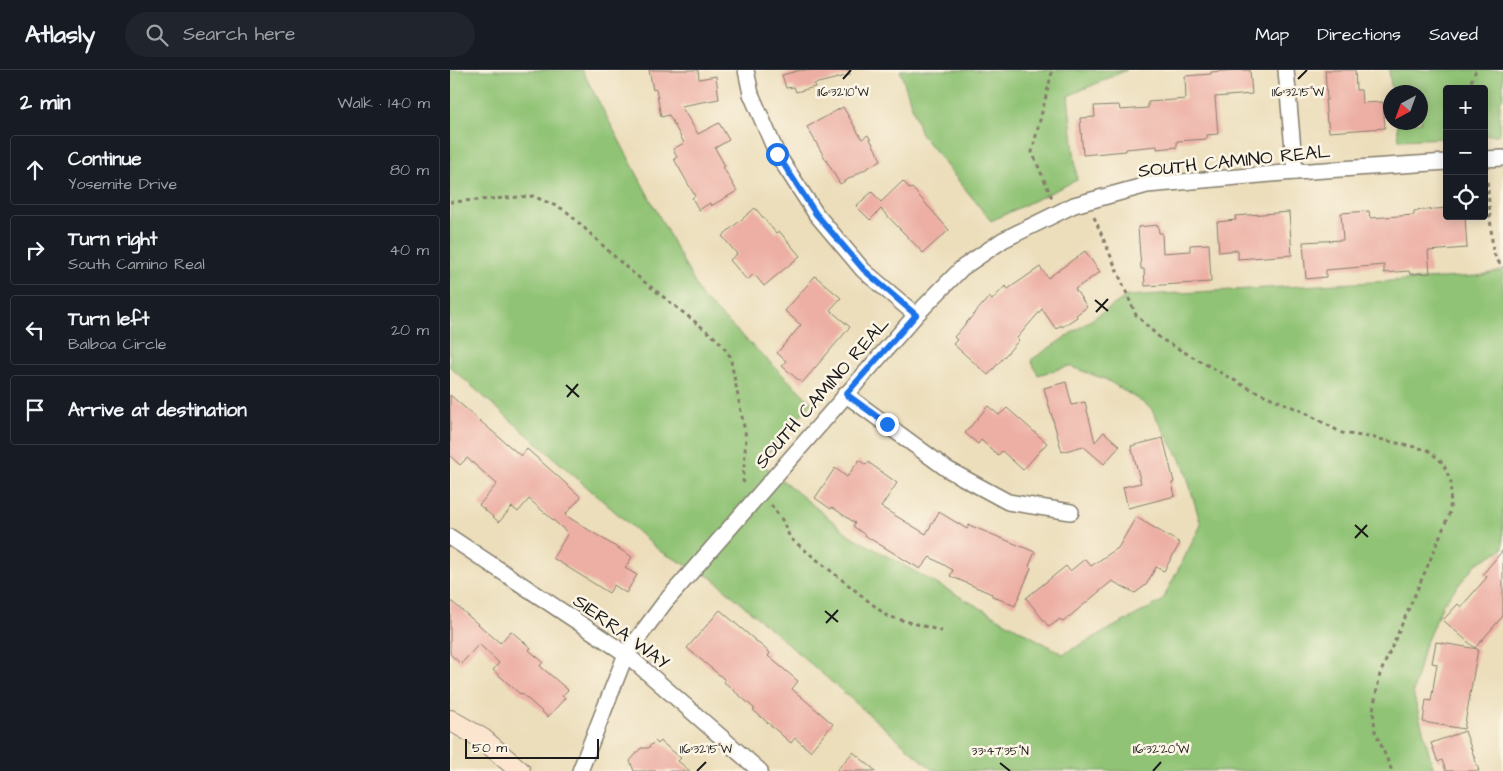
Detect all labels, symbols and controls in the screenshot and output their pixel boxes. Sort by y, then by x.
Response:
search box [125,12,475,57]
text: Atlasly [25,18,95,52]
icon: search [143,21,171,49]
text: Search here [183,21,295,48]
text: Map [1255,22,1289,47]
text: Directions [1317,22,1401,47]
text: Saved [1429,22,1478,47]
text: 116°32'10"W [817,84,869,101]
text: 116°32'15"W [1272,84,1325,101]
north arrow [1383,85,1428,130]
map controls [1443,85,1488,220]
button: + [1443,85,1488,130]
text: 2 min [20,88,70,117]
text: Walk · 140 m [338,92,430,114]
button: − [1443,130,1488,175]
street label: SOUTH CAMINO REAL [1137,138,1332,185]
route start [766,143,789,166]
text: Continue [68,146,142,173]
icon: ahead [21,156,49,184]
text: 80 m [390,159,429,181]
text: Yosemite Drive [68,173,177,195]
button: locate [1443,175,1488,220]
text: Turn right [68,226,157,253]
icon: right [21,236,49,264]
text: 40 m [389,239,429,261]
text: South Camino Real [68,253,205,275]
text: Turn left [68,306,149,333]
street label: SOUTH CAMINO REAL [749,311,896,475]
icon: left [21,316,49,344]
text: 20 m [391,319,429,341]
text: Balboa Circle [68,333,166,355]
icon: arrive [21,396,49,424]
text: Arrive at destination [68,397,247,424]
route end [876,413,899,436]
street label: SIERRA WAY [567,588,675,676]
scale bar [465,736,599,759]
text: 50 m [472,738,507,758]
text: 116°32'15"W [680,741,733,758]
text: 116°32'20"W [1133,741,1190,758]
text: 33°47'35"N [971,743,1029,760]

